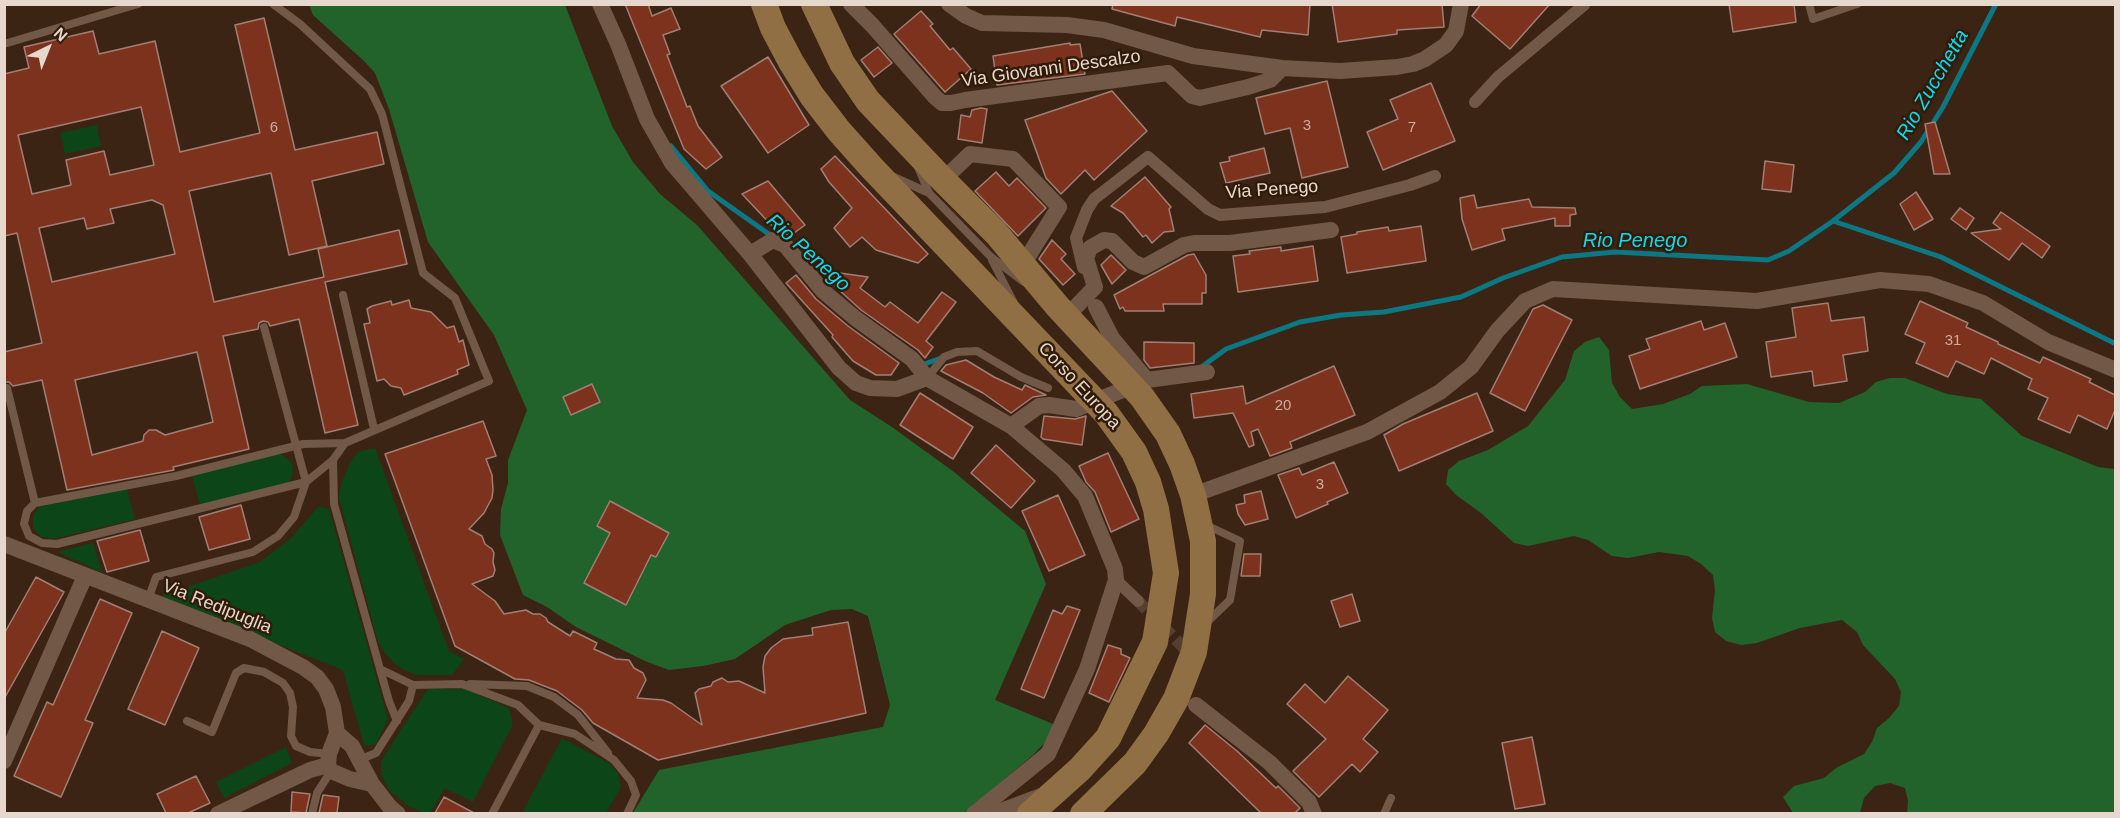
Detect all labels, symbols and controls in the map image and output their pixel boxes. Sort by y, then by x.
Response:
north arrow [18,18,78,78]
text: N [51,24,71,45]
water label: Rio Zucchetta [1892,26,1974,144]
street label: Via Giovanni Descalzo [960,46,1142,92]
house number: 3 [1303,117,1311,135]
house number: 6 [270,119,278,137]
house number: 7 [1408,119,1416,137]
street label: Via Penego [1225,176,1319,204]
water label: Rio Penego [761,209,855,297]
water label: Rio Penego [1583,229,1687,253]
house number: 31 [1945,332,1961,350]
street label: Corso Europa [1033,338,1125,434]
house number: 20 [1275,397,1291,415]
house number: 3 [1316,476,1324,494]
street label: Via Redipuglia [159,575,275,639]

